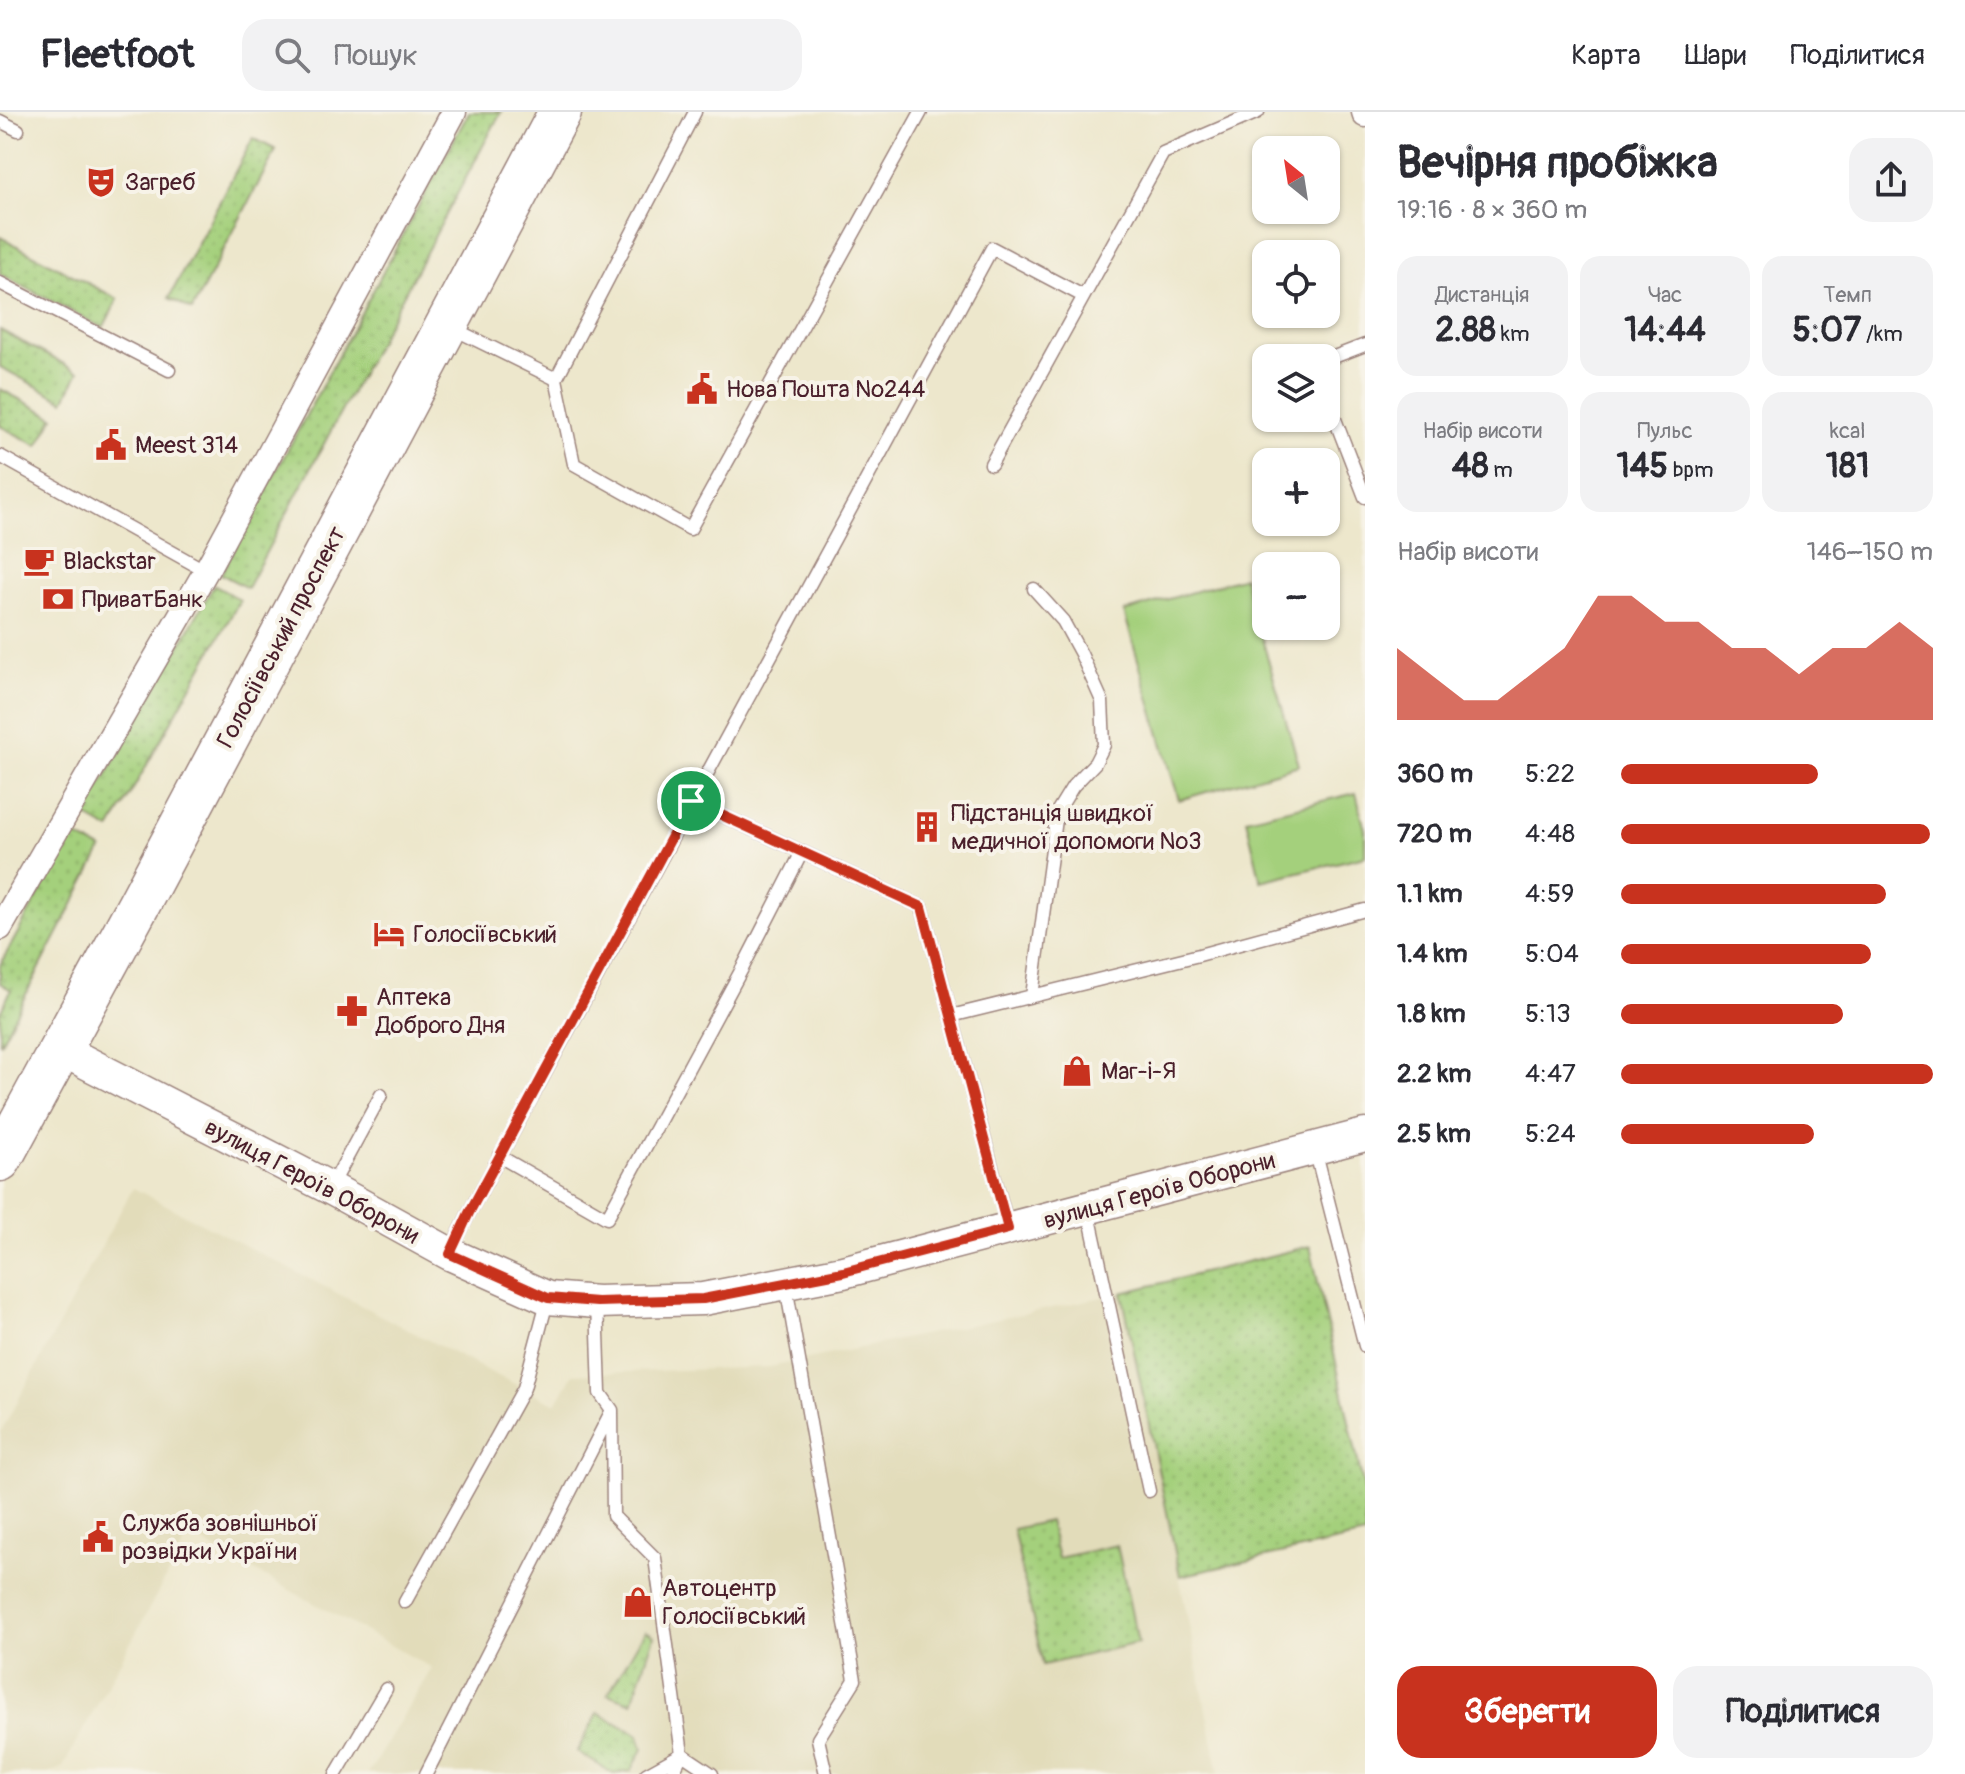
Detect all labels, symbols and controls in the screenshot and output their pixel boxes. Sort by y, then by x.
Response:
search box [242,19,802,91]
text: Fleetfoot [40,31,194,79]
icon: search [270,33,314,77]
text: Пошук [334,37,418,74]
text: Карта [1571,38,1641,73]
text: Шари [1685,38,1746,73]
text: Поділитися [1790,38,1925,73]
north arrow [1252,136,1340,224]
map controls [1252,136,1340,640]
text: Вечірня пробіжка [1397,136,1718,191]
button: share [1849,138,1933,222]
theatre icon: Загреб [84,165,118,199]
place label: Загреб [125,168,196,197]
text: 19:16 · 8 × 360 m [1397,194,1587,226]
button: locate [1252,240,1340,328]
text: Дистанція [1435,281,1529,309]
text: Час [1648,281,1682,309]
text: Темп [1823,281,1872,309]
text: 2.88 [1435,309,1496,352]
text: 14:44 [1624,309,1706,352]
text: 5:07 [1793,309,1861,352]
text: km [1496,320,1529,348]
text: /km [1861,320,1903,348]
button: layers [1252,344,1340,432]
public building icon: Нова Пошта №244 [685,372,719,406]
place label: Нова Пошта №244 [726,375,925,404]
text: Набір висоти [1423,417,1542,445]
text: Пульс [1637,417,1693,445]
text: kcal [1830,417,1866,445]
public building icon: Meest 314 [94,428,128,462]
place label: Meest 314 [135,431,238,460]
text: 48 [1452,445,1489,488]
text: 145 [1617,445,1668,488]
text: 181 [1826,445,1870,488]
button: + [1252,448,1340,536]
text: m [1489,456,1513,484]
text: bpm [1668,456,1713,484]
street label: Голосіївський проспект [211,522,352,753]
text: Набір висоти [1397,536,1538,568]
text: 146–150 m [1807,536,1933,568]
cafe icon: Blackstar [22,544,56,578]
place label: Blackstar [63,547,156,576]
button: − [1252,552,1340,640]
bank icon: ПриватБанк [41,582,75,616]
place label: ПриватБанк [82,585,203,614]
text: 360 m [1397,758,1473,790]
text: 5:22 [1525,758,1575,790]
pin [657,767,725,835]
icon: arrive [669,779,713,823]
place label: Підстанція швидкої медичної допомоги №3 [951,799,1202,856]
building icon: Підстанція швидкої медичної допомоги №3 [910,810,944,844]
text: 720 m [1397,818,1472,850]
text: 4:48 [1525,818,1575,850]
text: 1.1 km [1397,878,1463,910]
text: 4:59 [1525,878,1575,910]
hotel icon: Голосіївський [372,917,406,951]
place label: Голосіївський [413,920,557,949]
text: 1.4 km [1397,938,1468,970]
text: 5:04 [1525,938,1579,970]
place label: Аптека Доброго Дня [375,983,505,1040]
pharmacy icon: Аптека Доброго Дня [335,994,369,1028]
text: 1.8 km [1397,998,1466,1030]
text: 5:13 [1525,998,1571,1030]
shop icon: Маг-і-Я [1060,1054,1094,1088]
place label: Маг-і-Я [1101,1057,1176,1086]
text: 2.2 km [1397,1058,1471,1090]
text: 4:47 [1525,1058,1576,1090]
street label: вулиця Героїв Оборони [200,1113,424,1250]
text: 2.5 km [1397,1118,1471,1150]
text: 5:24 [1525,1118,1576,1150]
street label: вулиця Героїв Оборони [1040,1146,1278,1235]
place label: Служба зовнішньої розвідки України [122,1509,319,1566]
public building icon: Служба зовнішньої розвідки України [81,1520,115,1554]
place label: Автоцентр Голосіївський [662,1574,806,1631]
shop icon: Автоцентр Голосіївський [621,1585,655,1619]
button: Зберегти [1397,1666,1657,1758]
button: Поділитися [1673,1666,1933,1758]

